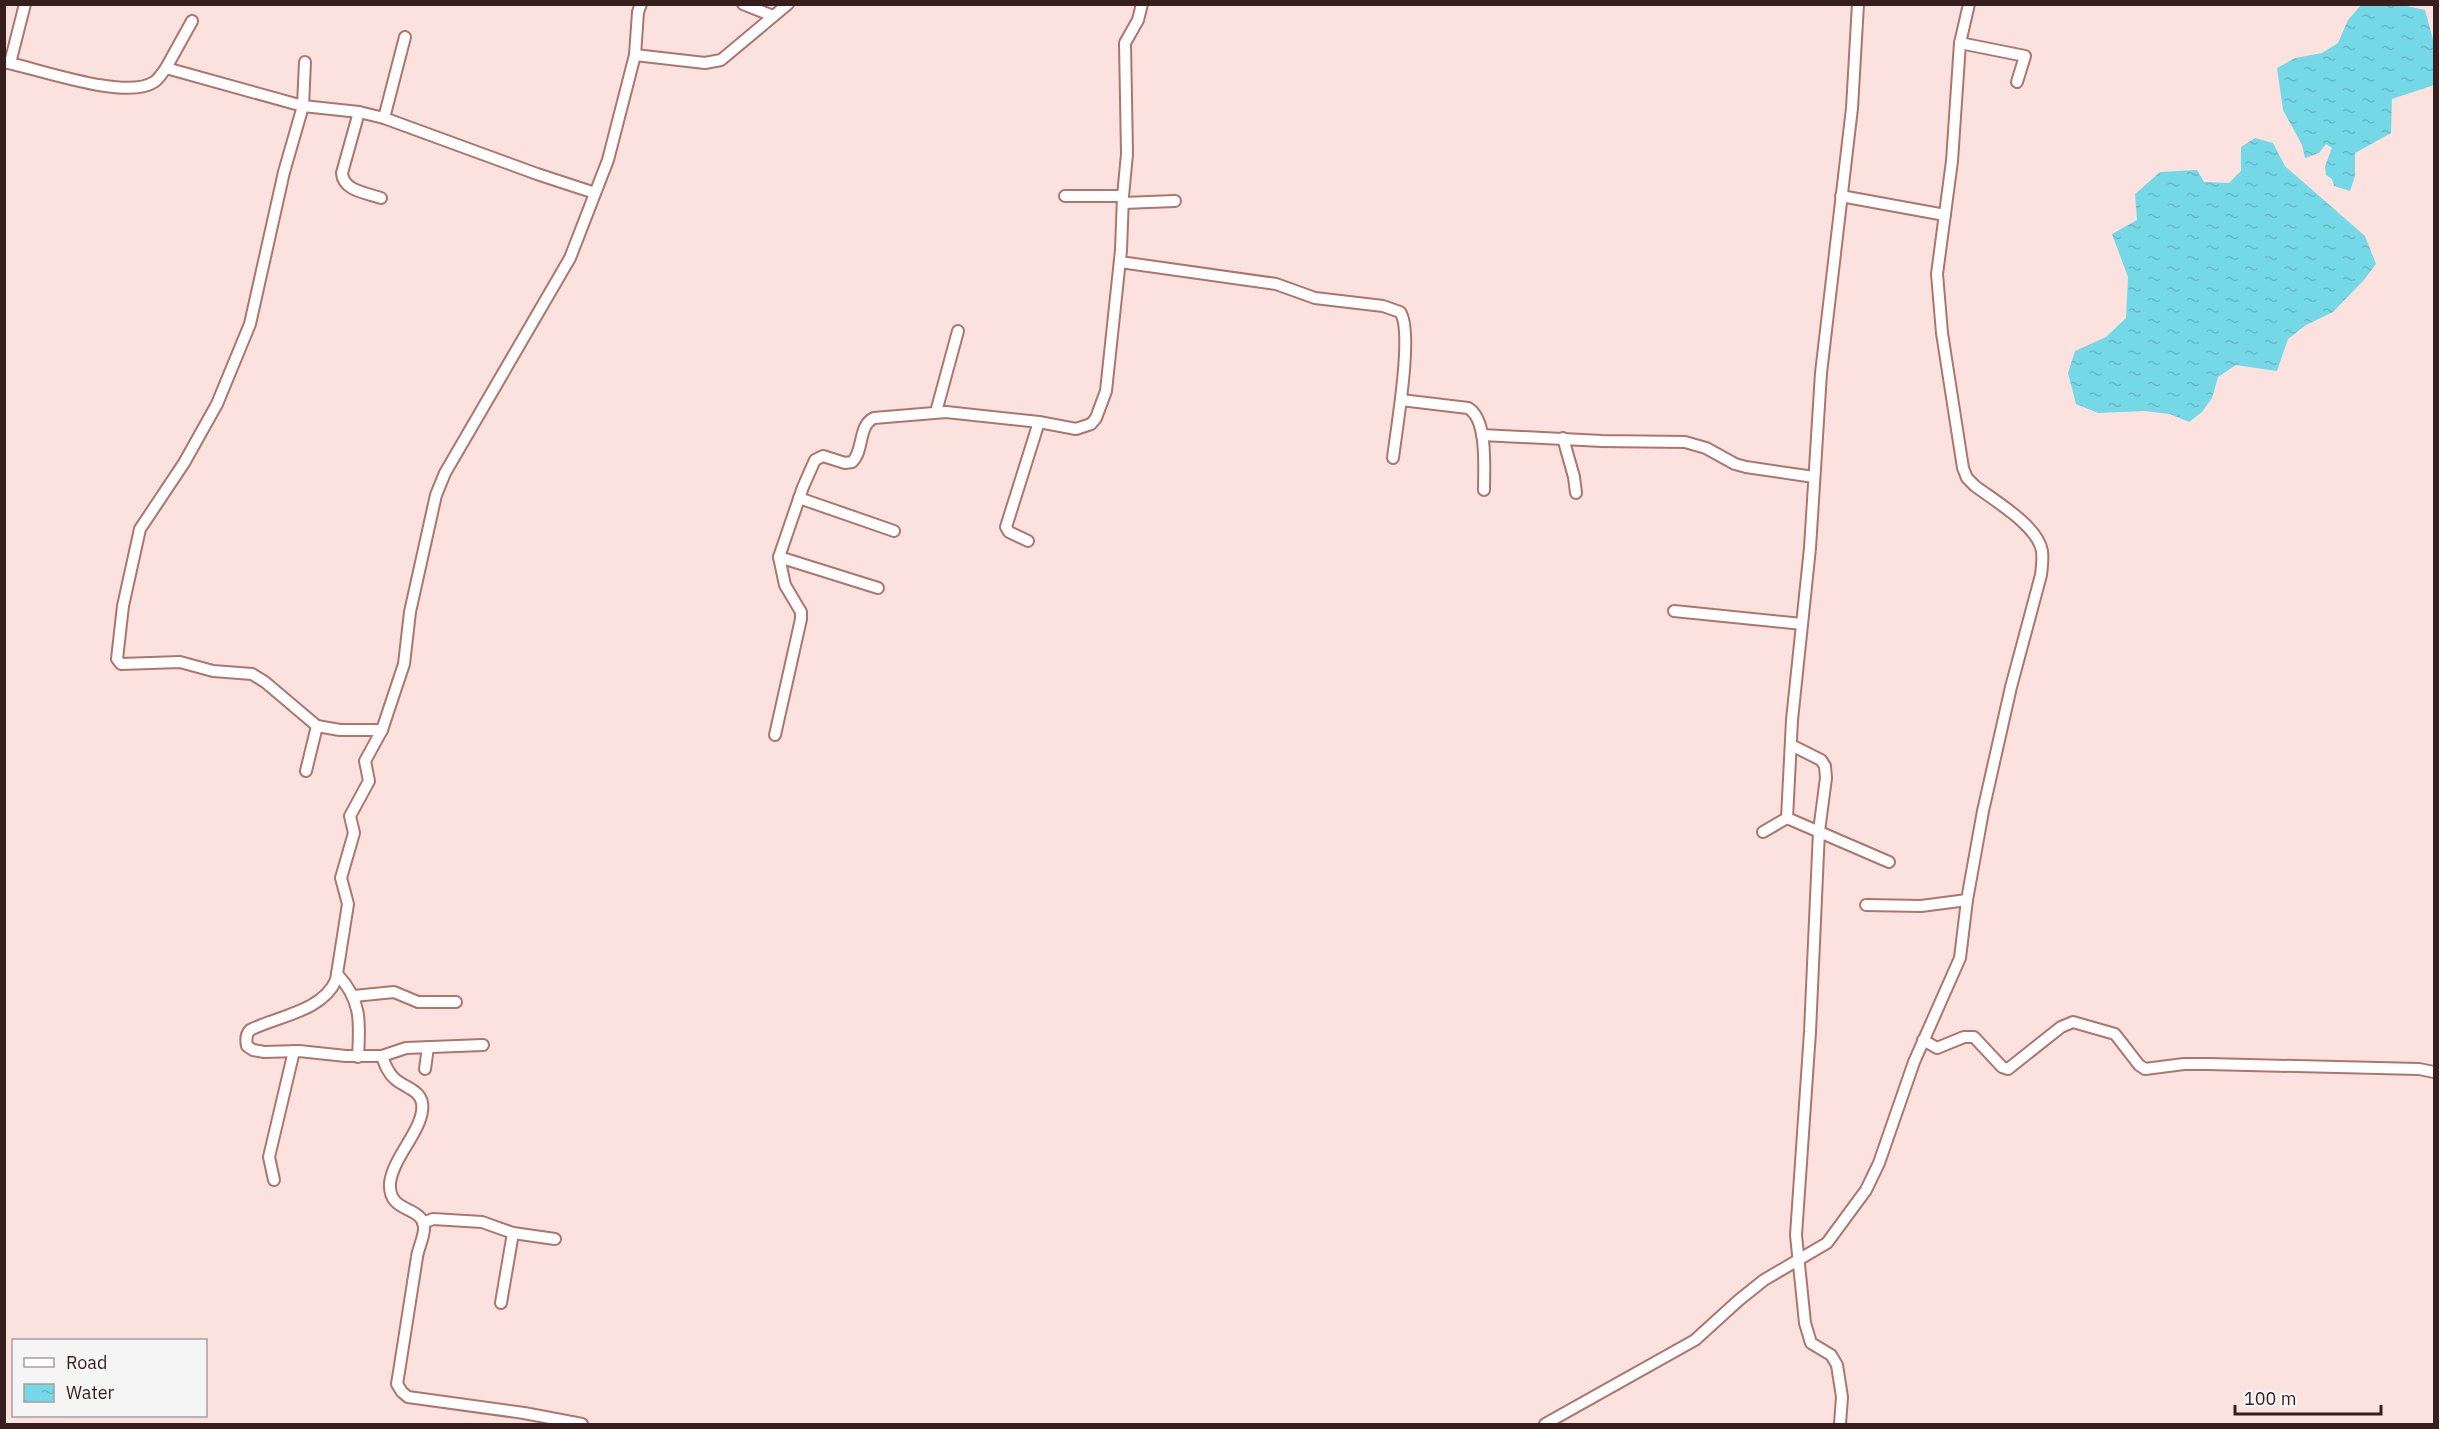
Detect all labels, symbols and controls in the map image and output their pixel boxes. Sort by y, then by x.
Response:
legend [12,1339,207,1417]
text: Road [66,1351,107,1374]
scale bar [2235,1378,2380,1416]
text: Water [66,1381,115,1404]
text: 100 m [2244,1387,2296,1410]

